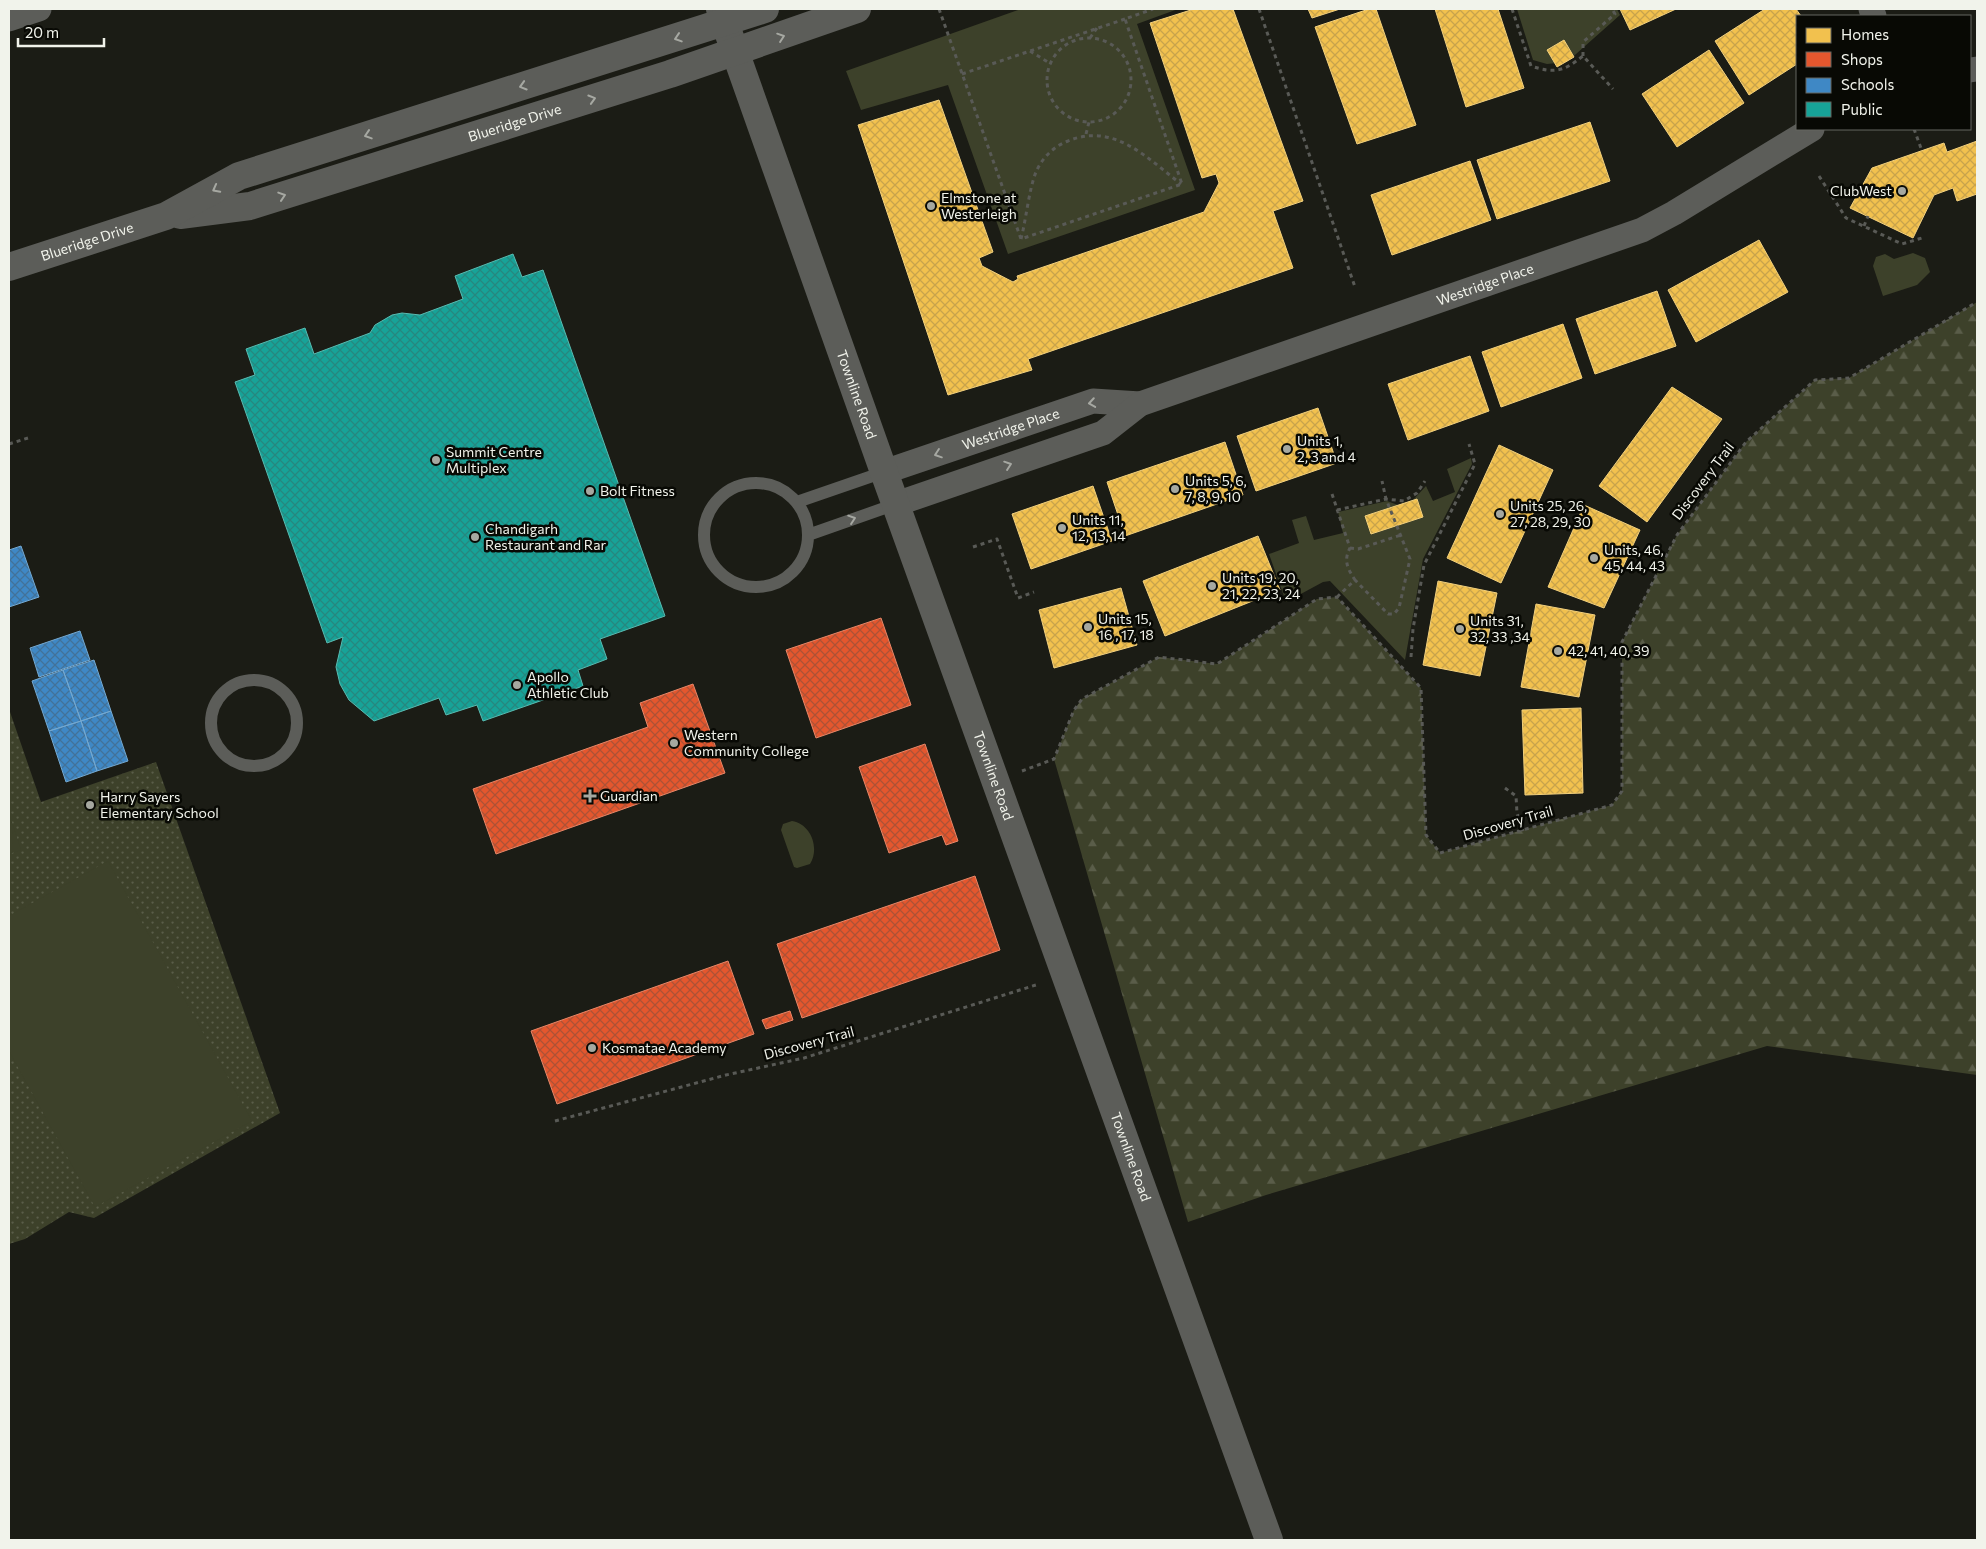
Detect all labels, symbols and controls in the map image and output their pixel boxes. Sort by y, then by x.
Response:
scale bar [18,15,104,47]
legend [1796,15,1971,130]
text: 20 m [25,23,59,41]
text: Homes [1841,25,1889,43]
one-way arrow [675,32,683,42]
one-way arrow [776,32,784,42]
text: Shops [1841,50,1883,68]
text: Schools [1841,75,1895,93]
one-way arrow [520,80,528,90]
one-way arrow [587,94,595,104]
street label: Blueridge Drive [466,100,563,145]
text: Public [1841,100,1883,118]
one-way arrow [365,129,373,139]
place label: ClubWest [1830,182,1892,199]
one-way arrow [212,183,221,193]
marker: ClubWest [1896,185,1908,197]
place label: Elmstone at Westerleigh [941,189,1017,222]
one-way arrow [278,192,286,202]
marker: Elmstone at Westerleigh [925,200,937,212]
street label: Blueridge Drive [38,218,135,264]
street label: Westridge Place [1434,259,1536,309]
street label: Townline Road [833,348,881,441]
one-way arrow [1087,397,1096,407]
street label: Westridge Place [960,404,1062,453]
place label: Units 1, 2, 3 and 4 [1297,432,1356,465]
street label: Discovery Trail [1668,438,1737,523]
place label: Summit Centre Multiplex [446,443,542,476]
marker: Units 1, 2, 3 and 4 [1281,443,1293,455]
one-way arrow [934,448,943,458]
marker: Summit Centre Multiplex [430,454,442,466]
one-way arrow [1003,461,1012,471]
place label: Units 5, 6, 7, 8, 9, 10 [1185,472,1247,505]
place label: Bolt Fitness [600,482,675,499]
marker: Units 5, 6, 7, 8, 9, 10 [1169,483,1181,495]
marker: Bolt Fitness [584,485,596,497]
place label: Units 25, 26, 27, 28, 29, 30 [1510,497,1591,530]
marker: Units 25, 26, 27, 28, 29, 30 [1494,508,1506,520]
place label: Units 11, 12, 13, 14 [1072,511,1126,544]
one-way arrow [847,515,856,525]
place label: Chandigarh Restaurant and Rar [485,520,607,553]
marker: Units 11, 12, 13, 14 [1056,522,1068,534]
marker: Chandigarh Restaurant and Rar [469,531,481,543]
place label: Units, 46, 45, 44, 43 [1604,541,1665,574]
marker: Units, 46, 45, 44, 43 [1588,552,1600,564]
place label: Units 19, 20, 21, 22, 23, 24 [1222,569,1301,602]
marker: Units 19, 20, 21, 22, 23, 24 [1206,580,1218,592]
place label: Units 15, 16 , 17, 18 [1098,610,1154,643]
place label: Units 31, 32, 33 ,34 [1470,612,1530,645]
marker: Units 15, 16 , 17, 18 [1082,621,1094,633]
marker: Units 31, 32, 33 ,34 [1454,623,1466,635]
place label: 42, 41, 40, 39 [1568,642,1649,659]
marker: 42, 41, 40, 39 [1552,645,1564,657]
place label: Apollo Athletic Club [527,668,609,701]
marker: Apollo Athletic Club [511,679,523,691]
place label: Western Community College [684,726,809,759]
street label: Townline Road [970,729,1018,822]
marker: Western Community College [668,737,680,749]
place label: Guardian [600,787,658,804]
place label: Harry Sayers Elementary School [100,788,219,821]
marker: Guardian [584,790,596,802]
marker: Harry Sayers Elementary School [84,799,96,811]
street label: Discovery Trail [1461,802,1555,843]
street label: Discovery Trail [762,1022,856,1063]
place label: Kosmatae Academy [602,1039,727,1056]
marker: Kosmatae Academy [586,1042,598,1054]
street label: Townline Road [1107,1110,1155,1203]

